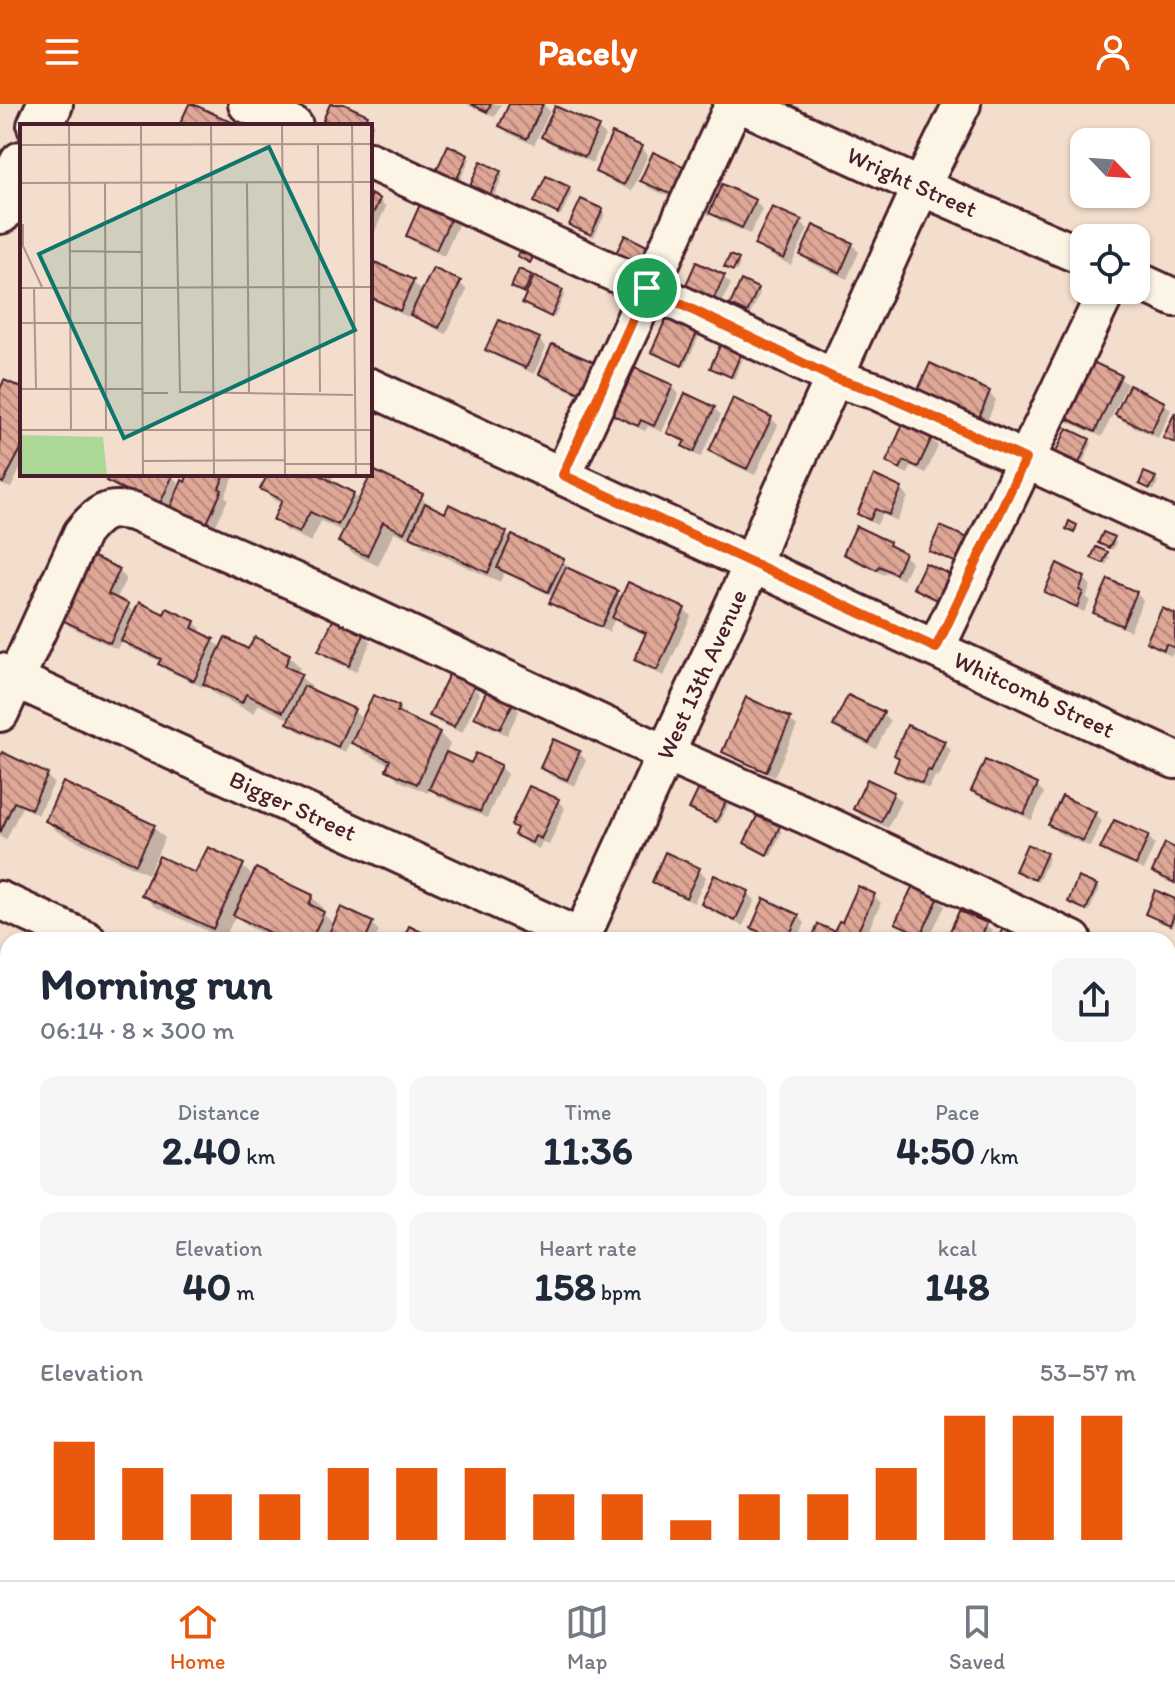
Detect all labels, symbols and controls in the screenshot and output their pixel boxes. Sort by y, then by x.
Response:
icon: menu [40,30,84,74]
icon: person [1091,30,1135,74]
text: Pacely [538,31,637,74]
inset map [20,124,372,476]
north arrow [1070,128,1150,208]
map controls [1070,128,1150,304]
street label: Wright Street [843,140,982,223]
button: locate [1070,224,1150,304]
pin [613,254,681,322]
icon: arrive [625,266,669,310]
street label: West 13th Avenue [650,585,753,764]
street label: Whitcomb Street [949,645,1119,744]
street label: Bigger Street [225,764,361,847]
text: Morning run [40,957,273,1010]
button: share [1052,958,1136,1042]
text: 06:14 · 8 × 300 m [40,1014,234,1046]
text: Distance [177,1099,260,1126]
text: Time [565,1099,611,1126]
text: Pace [935,1099,979,1126]
text: 2.40 [162,1126,241,1174]
text: 11:36 [543,1126,633,1174]
text: 4:50 [896,1126,975,1174]
text: km [241,1143,275,1170]
text: /km [975,1143,1019,1170]
text: Elevation [175,1235,262,1262]
text: Heart rate [539,1235,637,1262]
text: kcal [938,1235,977,1262]
text: 40 [183,1262,231,1310]
text: 158 [534,1262,596,1310]
text: 148 [925,1262,990,1310]
text: m [231,1279,255,1306]
text: bpm [596,1279,642,1306]
text: Elevation [40,1356,143,1388]
text: 53–57 m [1039,1356,1136,1388]
tab: Home [170,1600,225,1675]
tab: Map [565,1600,609,1675]
tab: Saved [949,1600,1005,1675]

